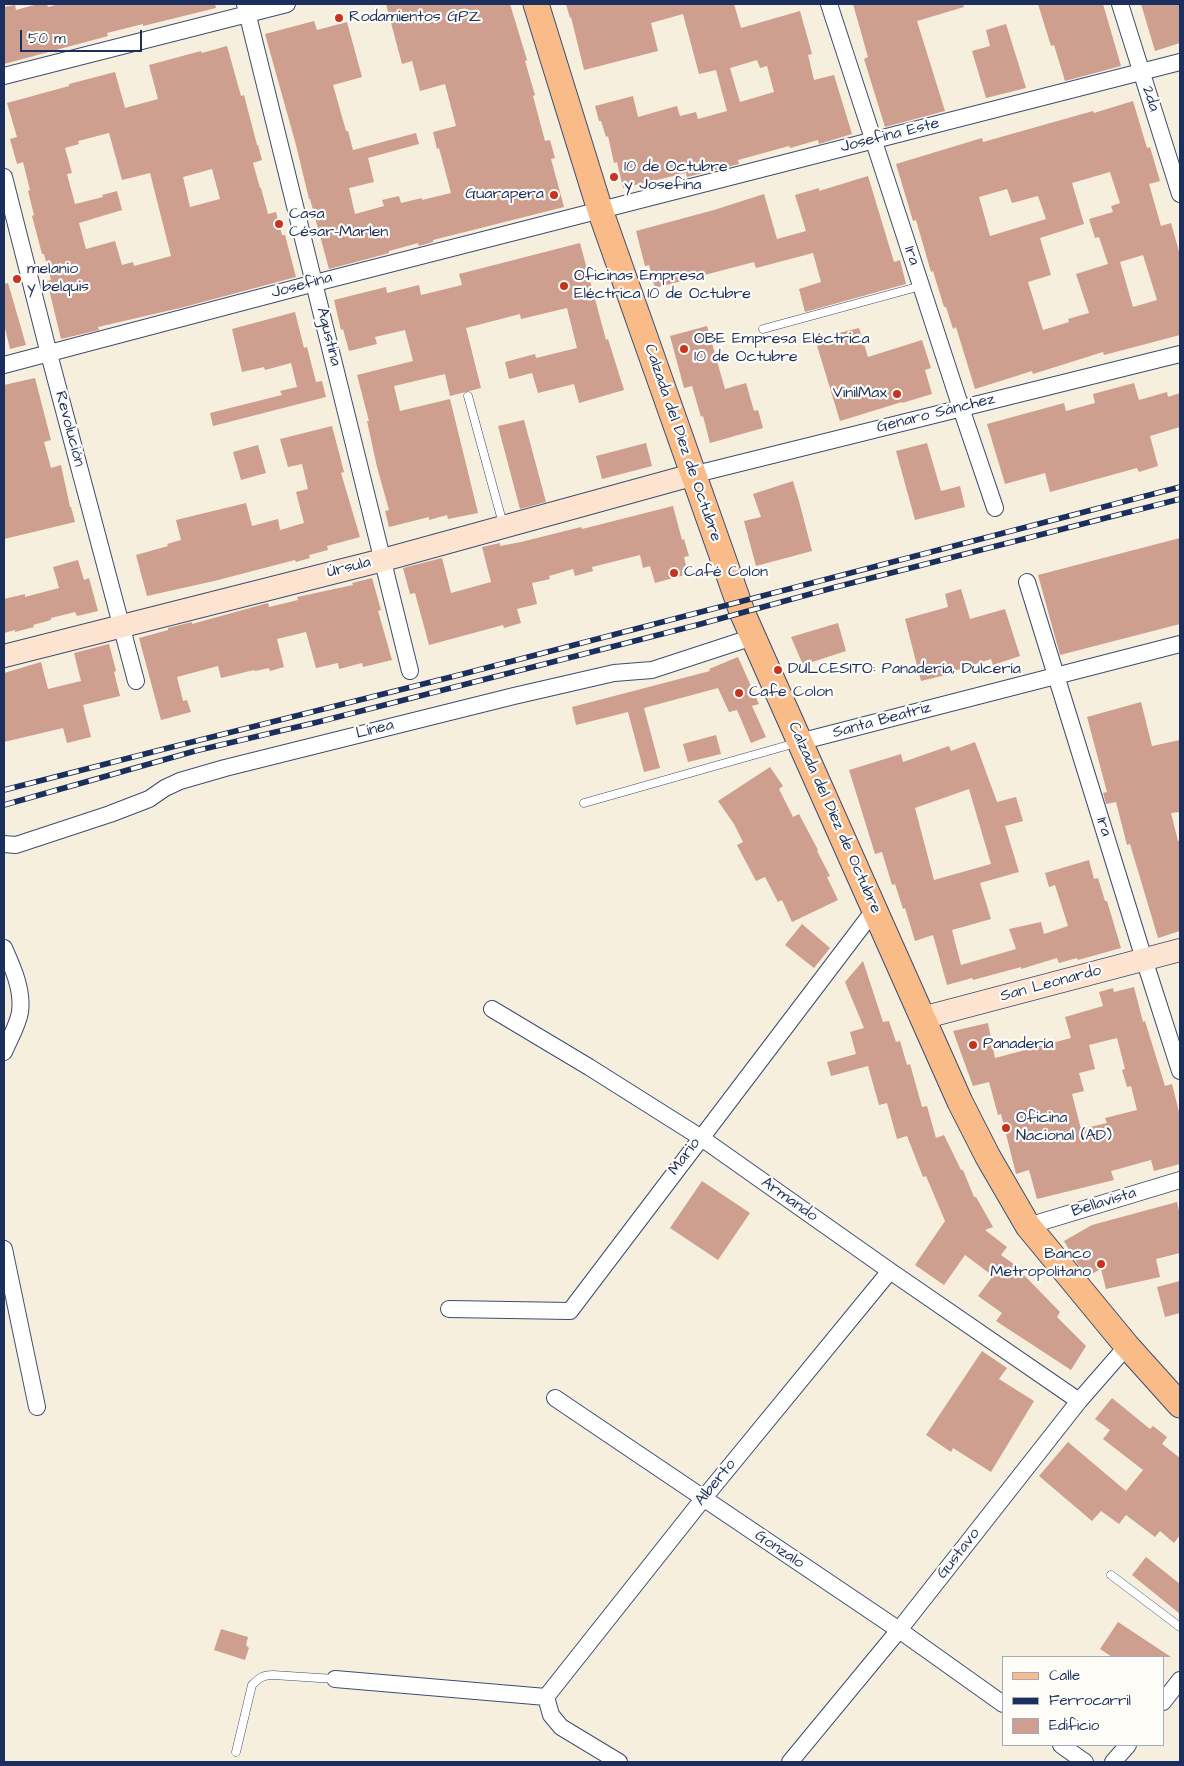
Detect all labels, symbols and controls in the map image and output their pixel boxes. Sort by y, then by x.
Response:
place label: Rodamientos GPZ [349,8,481,28]
marker: Rodamientos GPZ [333,12,345,24]
scale bar [22,20,145,52]
text: 50 m [28,28,66,49]
street label: 2da [1137,84,1163,114]
street label: Josefina Este [839,114,941,158]
place label: 10 de Octubre y Josefina [624,158,728,196]
marker: 10 de Octubre y Josefina [608,171,620,183]
place label: Guarapera [465,185,544,205]
marker: Guarapera [548,189,560,201]
place label: Casa César-Marlen [289,205,388,243]
marker: Casa César-Marlen [273,218,285,230]
street label: 1ra [899,244,923,268]
place label: melanio y belquis [27,260,89,298]
place label: Oficinas Empresa Eléctrica 10 de Octubre [574,267,751,305]
street label: Josefina [269,269,335,303]
marker: melanio y belquis [11,273,23,285]
marker: Oficinas Empresa Eléctrica 10 de Octubre [558,280,570,292]
street label: Agustina [311,306,345,368]
place label: OBE Empresa Eléctrica 10 de Octubre [694,330,870,368]
street label: Calzada del Diez de Octubre [639,342,725,544]
marker: OBE Empresa Eléctrica 10 de Octubre [678,343,690,355]
place label: VinilMax [833,384,887,404]
marker: VinilMax [891,388,903,400]
street label: Revolución [50,389,88,469]
street label: Genaro Sánchez [875,390,997,438]
street label: Úrsula [325,553,373,583]
place label: Café Colon [684,563,768,583]
marker: Café Colon [668,567,680,579]
place label: DULCESITO: Panadería, Dulcería [788,660,1021,680]
marker: DULCESITO: Panadería, Dulcería [772,664,784,676]
place label: Cafe Colon [749,683,833,703]
marker: Cafe Colon [733,687,745,699]
street label: Santa Beatriz [831,699,933,743]
street label: Línea [354,716,396,744]
street label: Calzada del Diez de Octubre [783,719,885,917]
street label: 1ra [1091,815,1115,839]
street label: San Leonardo [998,961,1104,1007]
place label: Panadería [983,1035,1054,1055]
marker: Panadería [967,1039,979,1051]
place label: Oficina Nacional (AD) [1016,1109,1112,1147]
marker: Oficina Nacional (AD) [1000,1122,1012,1134]
street label: Mario [665,1135,705,1179]
street label: Armando [757,1174,821,1226]
street label: Bellavista [1069,1184,1139,1222]
place label: Banco Metropolitano [990,1245,1091,1283]
marker: Banco Metropolitano [1095,1258,1107,1270]
street label: Alberto [691,1456,741,1510]
street label: Gustavo [933,1525,985,1583]
street label: Gonzalo [751,1526,807,1574]
legend [1002,1656,1164,1746]
text: Calle [1049,1665,1080,1686]
text: Ferrocarril [1049,1690,1131,1711]
text: Edificio [1049,1715,1099,1736]

